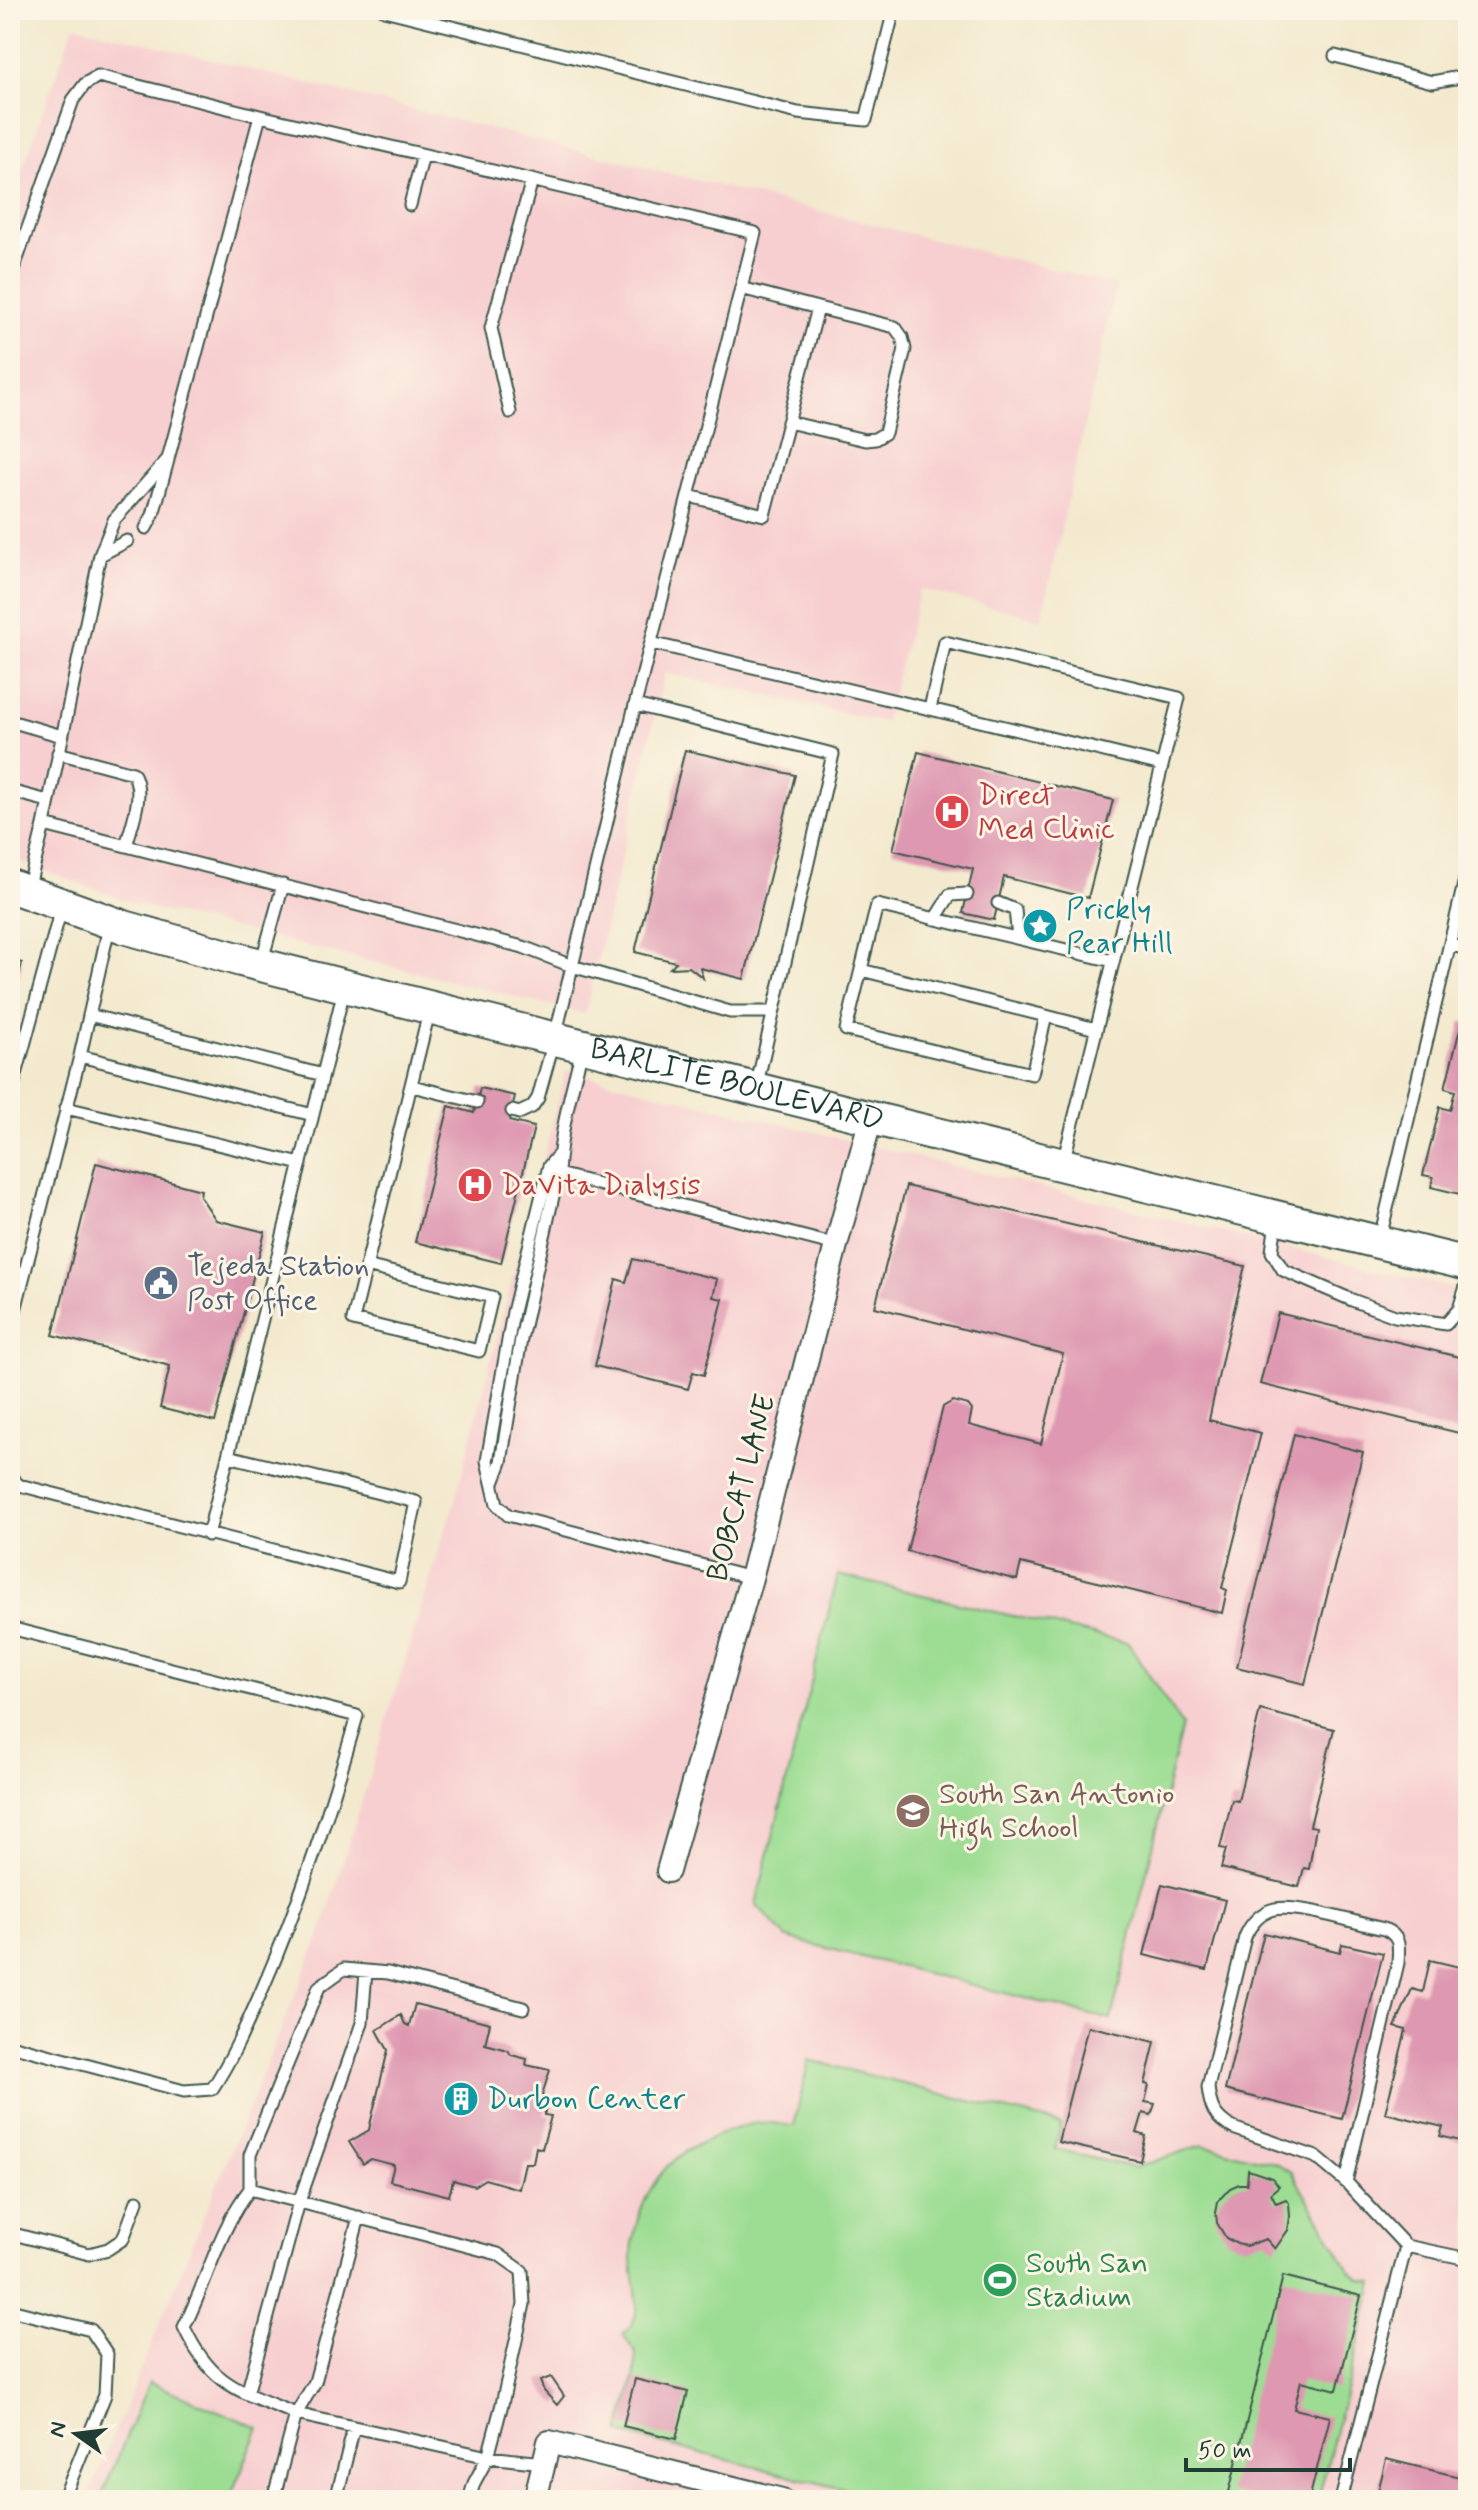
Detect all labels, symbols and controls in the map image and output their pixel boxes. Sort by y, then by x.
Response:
place label: Direct Med Clinic [978,776,1115,849]
hospital icon: Direct Med Clinic [933,793,971,831]
place label: Prickly Pear Hill [1066,890,1173,963]
place icon: Prickly Pear Hill [1021,907,1059,945]
street label: BARLITE BOULEVARD [586,1029,888,1140]
hospital icon: DaVita Dialysis [456,1166,494,1204]
place label: DaVita Dialysis [501,1166,701,1205]
place label: Tejeda Station Post Office [187,1247,369,1320]
public building icon: Tejeda Station Post Office [142,1264,180,1302]
street label: BOBCAT LANE [698,1390,786,1586]
place label: South San Antonio High School [939,1775,1174,1851]
school or university icon: South San Antonio High School [894,1792,932,1830]
building icon: Durbon Center [442,2080,480,2118]
place label: Durbon Center [487,2080,686,2119]
place label: South San Stadium [1026,2244,1148,2317]
sports icon: South San Stadium [981,2261,1019,2299]
north arrow [36,2394,116,2474]
text: N [43,2419,74,2440]
scale bar [1186,2422,1350,2472]
text: 50 m [1198,2436,1252,2467]

